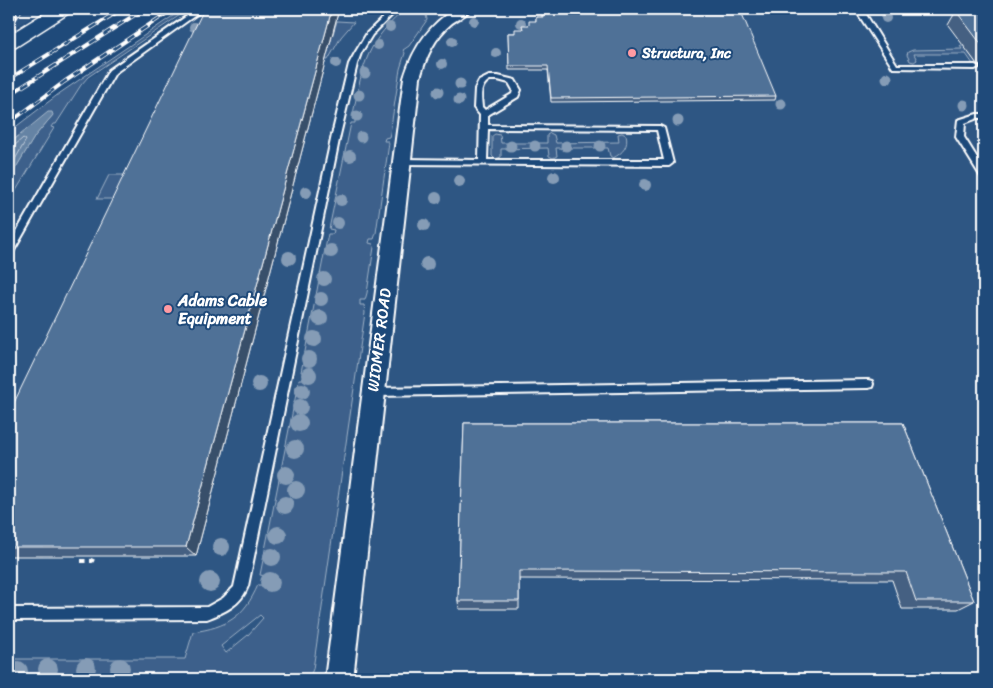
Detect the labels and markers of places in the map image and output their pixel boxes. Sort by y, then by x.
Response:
place label: Structura, Inc [641,41,732,66]
marker: Structura, Inc [626,47,638,59]
place label: Adams Cable Equipment [177,286,267,333]
marker: Adams Cable Equipment [162,303,174,315]

